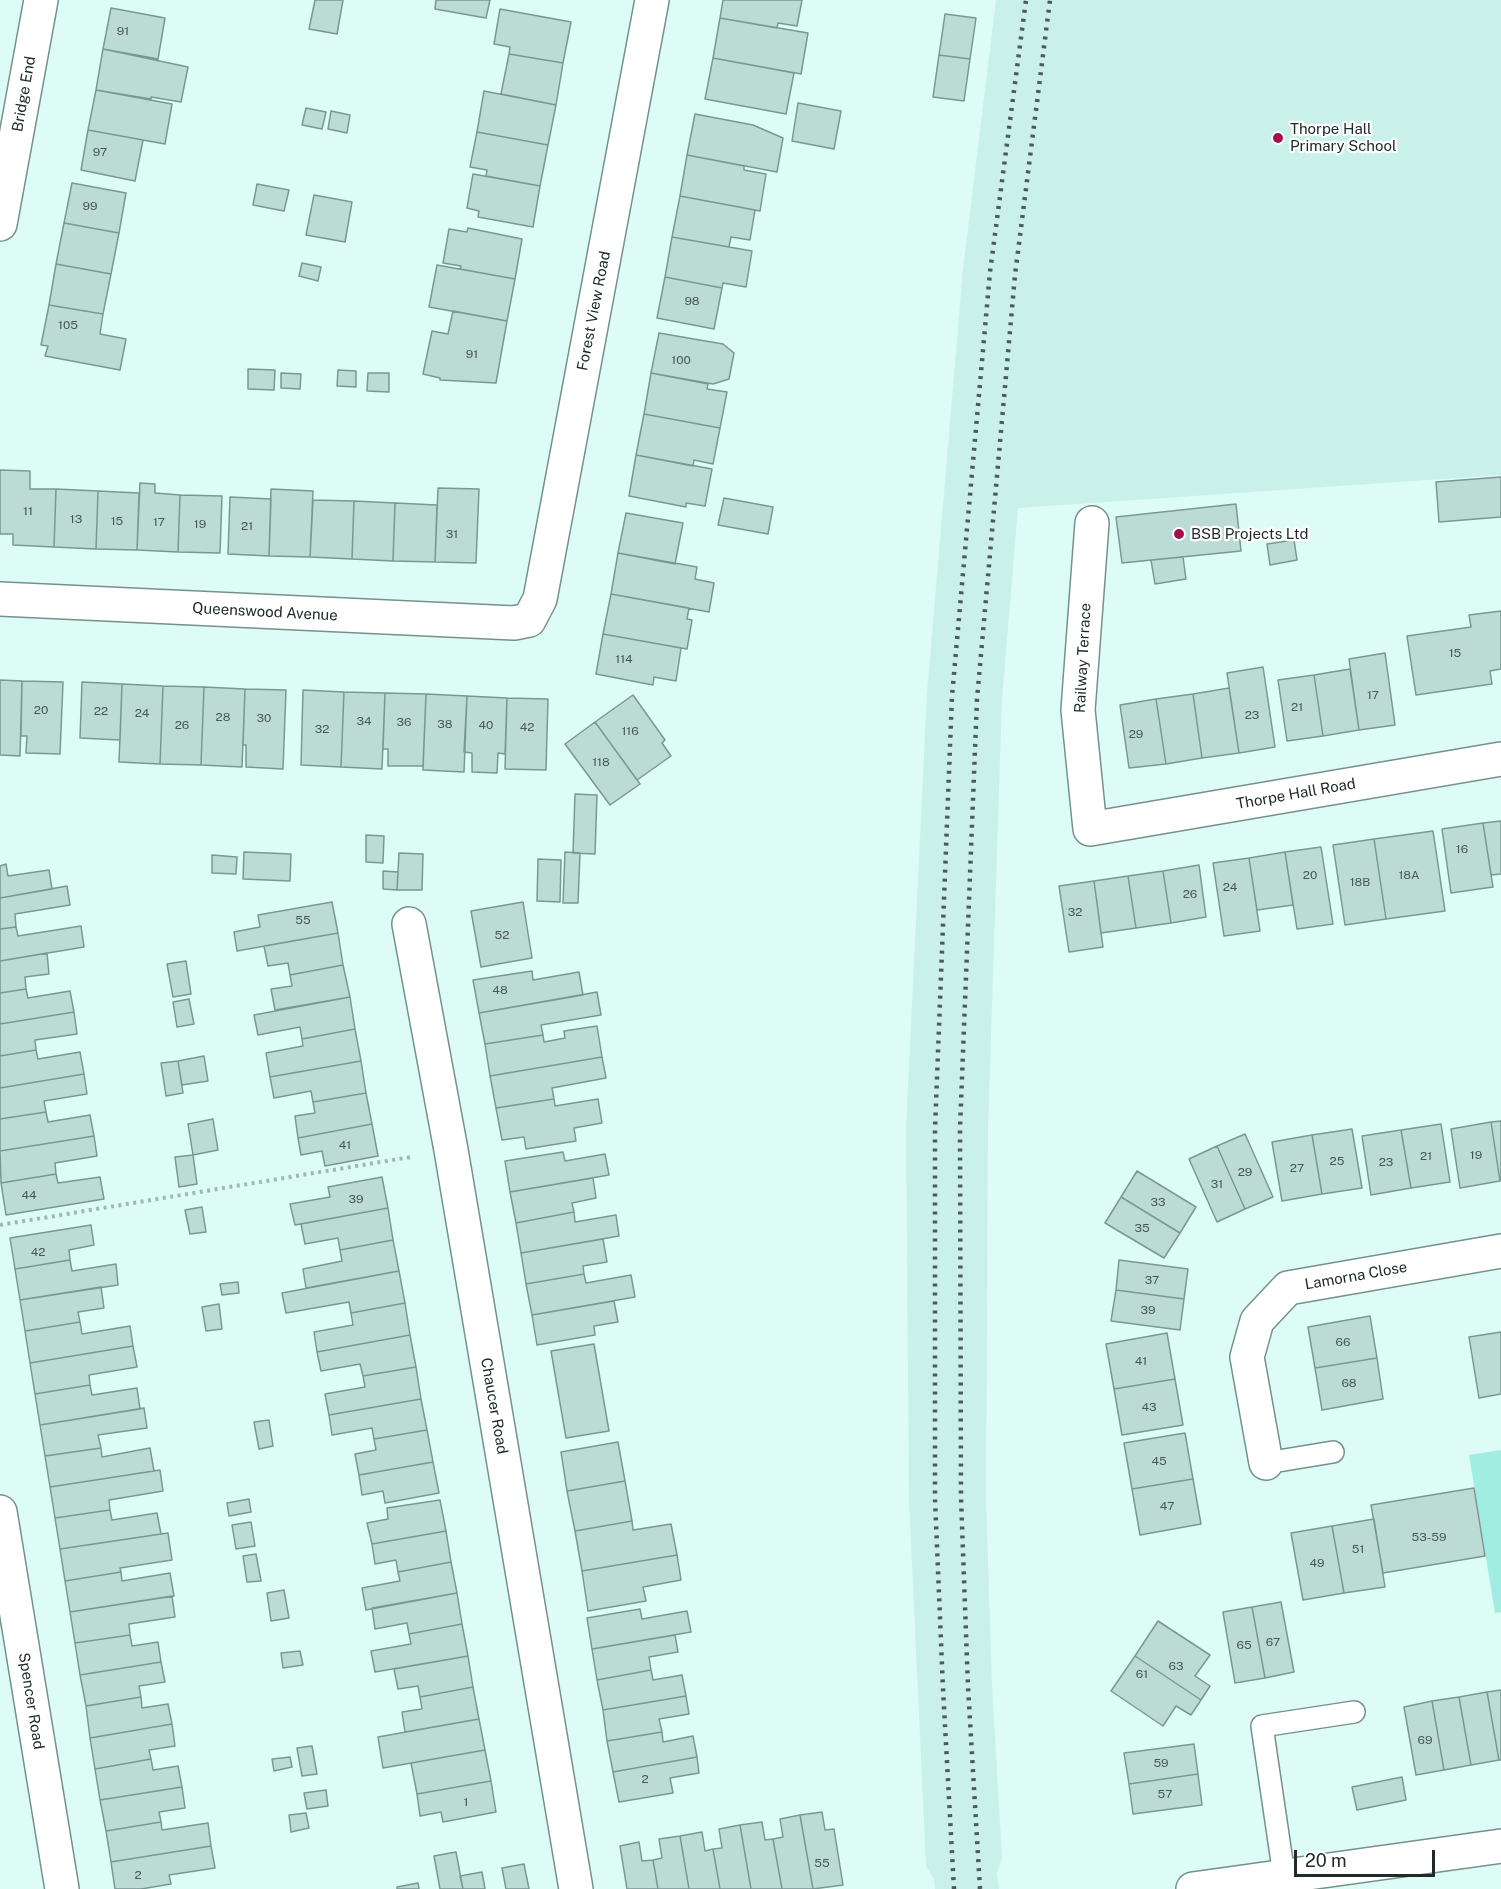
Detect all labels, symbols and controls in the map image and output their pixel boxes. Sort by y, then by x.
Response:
house number: 91 [117,24,129,38]
street label: Bridge End [8,55,40,133]
place label: Thorpe Hall Primary School [1290,120,1396,155]
marker: Thorpe Hall Primary School [1271,131,1285,145]
house number: 97 [93,145,107,159]
house number: 99 [83,199,97,213]
street label: Forest View Road [574,250,614,372]
house number: 98 [684,294,700,308]
house number: 105 [58,318,78,332]
house number: 91 [466,347,478,361]
house number: 100 [671,353,691,367]
house number: 11 [23,504,33,518]
house number: 13 [70,512,82,526]
house number: 15 [111,514,123,528]
house number: 17 [153,515,165,529]
house number: 19 [194,517,206,531]
house number: 21 [241,519,253,533]
place label: BSB Projects Ltd [1191,525,1308,543]
house number: 31 [446,527,458,541]
marker: BSB Projects Ltd [1172,527,1186,541]
street label: Queenswood Avenue [192,599,338,625]
street label: Railway Terrace [1071,602,1095,714]
house number: 15 [1449,646,1461,660]
house number: 114 [615,652,633,666]
house number: 17 [1367,688,1379,702]
house number: 21 [1291,700,1303,714]
house number: 20 [34,703,48,717]
house number: 22 [94,704,108,718]
house number: 24 [135,706,149,720]
house number: 23 [1245,708,1259,722]
house number: 28 [216,710,230,724]
house number: 30 [257,711,271,725]
house number: 34 [356,714,372,728]
house number: 36 [397,715,411,729]
house number: 38 [437,717,453,731]
house number: 26 [175,718,189,732]
house number: 40 [479,718,493,732]
house number: 42 [520,720,534,734]
house number: 32 [315,722,329,736]
house number: 116 [621,724,639,738]
house number: 29 [1129,727,1143,741]
house number: 118 [592,755,610,769]
street label: Thorpe Hall Road [1235,775,1357,813]
house number: 16 [1456,842,1468,856]
house number: 20 [1303,868,1317,882]
house number: 18A [1398,868,1420,882]
house number: 18B [1350,875,1370,889]
house number: 24 [1223,880,1237,894]
house number: 26 [1183,887,1197,901]
house number: 32 [1068,905,1082,919]
house number: 55 [295,913,311,927]
house number: 52 [495,928,509,942]
house number: 48 [492,983,508,997]
house number: 41 [339,1138,351,1152]
house number: 19 [1470,1148,1482,1162]
house number: 21 [1420,1149,1432,1163]
house number: 25 [1330,1154,1344,1168]
house number: 23 [1379,1155,1393,1169]
house number: 27 [1290,1161,1304,1175]
house number: 29 [1238,1165,1252,1179]
house number: 31 [1211,1177,1223,1191]
house number: 44 [21,1188,37,1202]
house number: 39 [349,1192,363,1206]
house number: 33 [1150,1195,1166,1209]
house number: 35 [1134,1221,1150,1235]
house number: 42 [31,1245,45,1259]
street label: Lamorna Close [1303,1258,1409,1294]
house number: 37 [1145,1273,1159,1287]
house number: 39 [1141,1303,1155,1317]
house number: 66 [1336,1335,1350,1349]
house number: 41 [1135,1354,1147,1368]
street label: Chaucer Road [477,1356,511,1456]
house number: 68 [1341,1376,1357,1390]
house number: 43 [1141,1400,1157,1414]
house number: 45 [1151,1454,1167,1468]
house number: 47 [1160,1499,1174,1513]
house number: 53-59 [1412,1530,1446,1544]
house number: 51 [1352,1542,1364,1556]
house number: 49 [1309,1556,1325,1570]
house number: 67 [1266,1635,1280,1649]
house number: 65 [1236,1638,1252,1652]
street label: Spencer Road [14,1651,48,1751]
house number: 63 [1169,1659,1183,1673]
house number: 61 [1136,1667,1148,1681]
house number: 69 [1418,1733,1432,1747]
house number: 59 [1153,1756,1169,1770]
house number: 2 [641,1772,649,1786]
house number: 57 [1158,1787,1172,1801]
house number: 1 [464,1795,468,1809]
scale bar [1297,1838,1438,1876]
text: 20 m [1305,1850,1347,1871]
house number: 55 [814,1856,830,1870]
house number: 2 [134,1868,142,1882]

